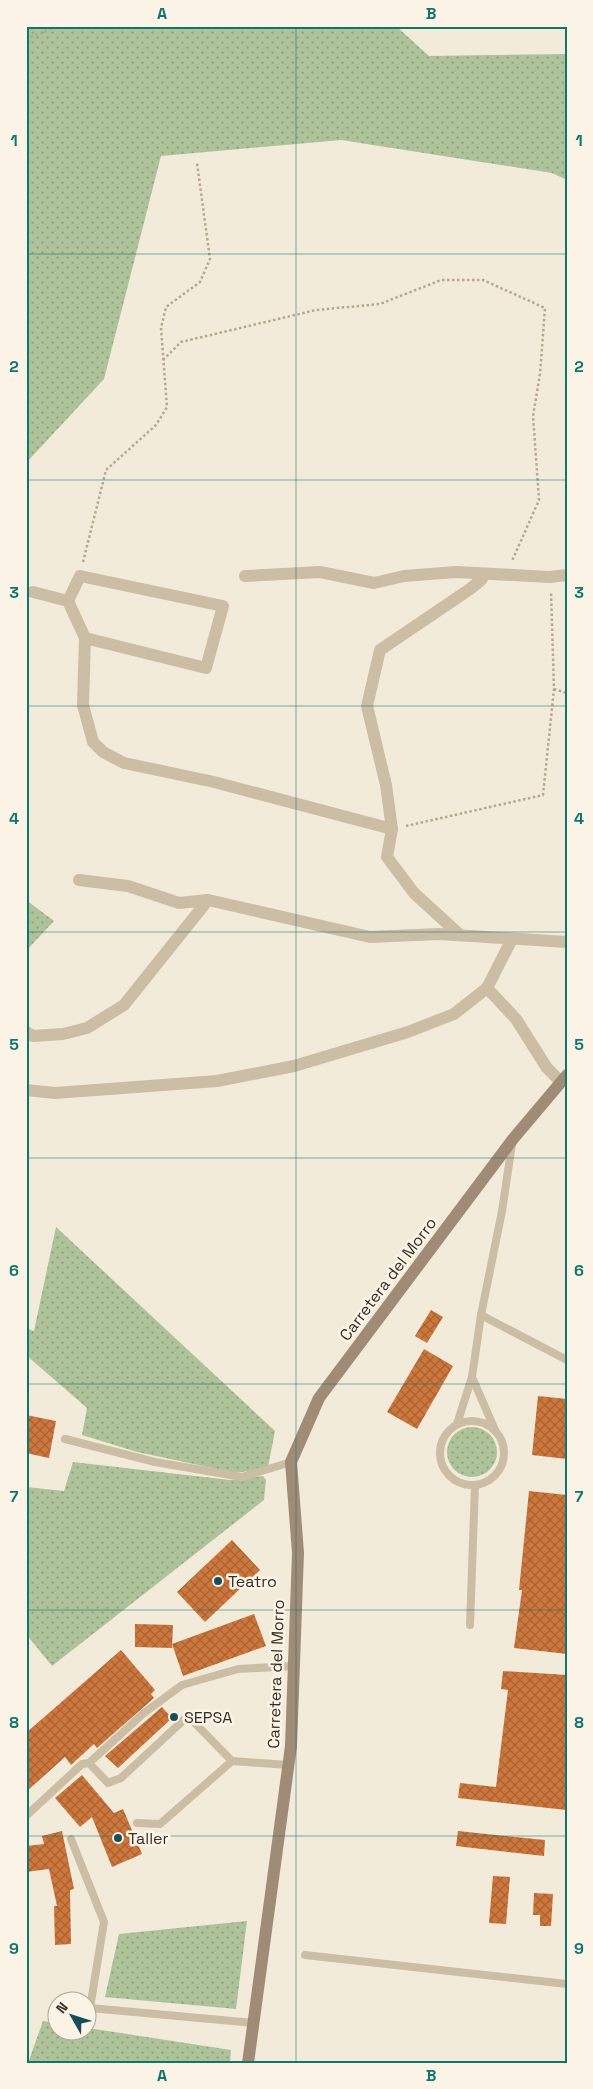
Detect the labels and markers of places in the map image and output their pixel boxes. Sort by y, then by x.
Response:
place label: Teatro [228,1571,277,1592]
marker: Teatro [212,1575,224,1587]
place label: SEPSA [184,1707,232,1728]
marker: SEPSA [168,1711,180,1723]
place label: Taller [128,1828,169,1849]
marker: Taller [112,1832,124,1844]

